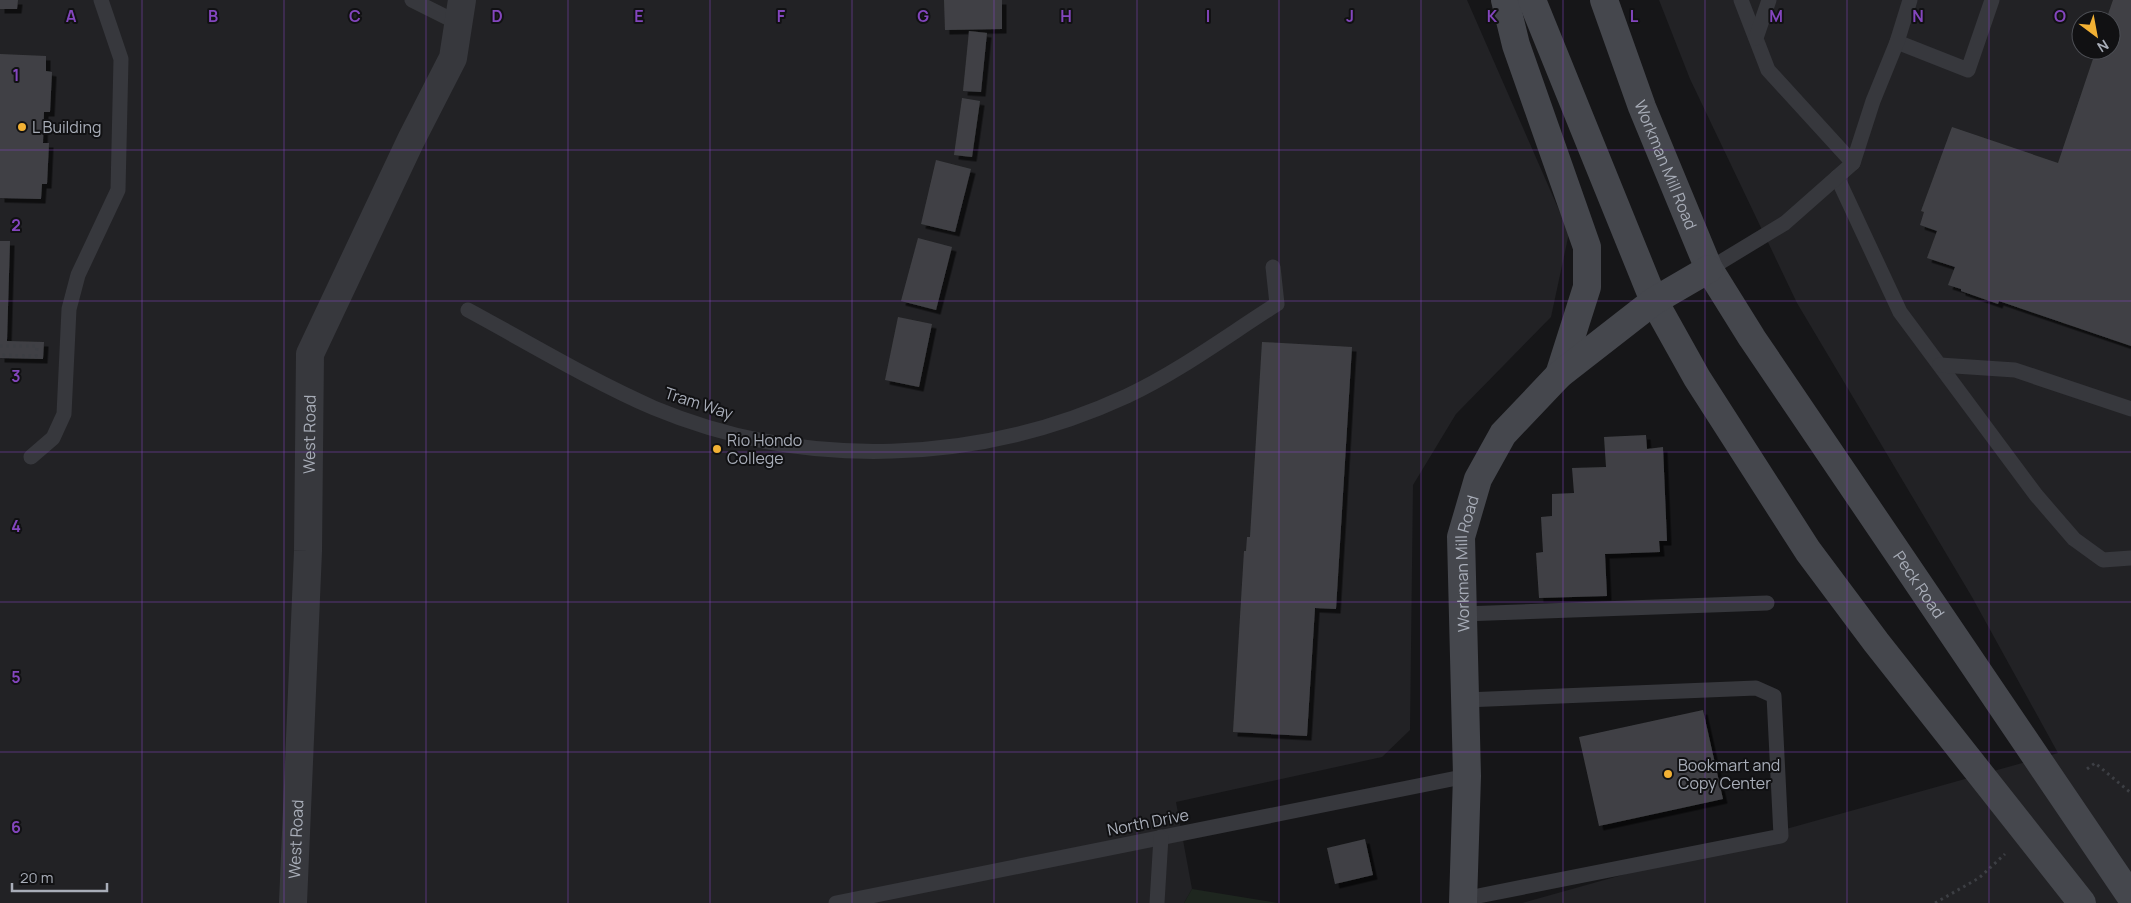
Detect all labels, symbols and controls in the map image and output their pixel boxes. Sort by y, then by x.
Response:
text: A [66,5,77,27]
text: B [208,5,218,27]
text: C [349,5,361,27]
text: D [491,5,503,27]
text: E [634,5,644,27]
text: F [777,5,786,27]
text: G [917,5,929,27]
text: H [1060,5,1072,27]
text: I [1206,5,1210,27]
text: J [1346,5,1354,27]
text: K [1487,5,1498,27]
text: L [1630,5,1639,27]
text: M [1769,5,1783,27]
text: N [1912,5,1924,27]
text: O [2054,5,2066,27]
north arrow [2071,10,2121,60]
text: N [2094,36,2112,57]
text: 1 [12,64,20,86]
street label: Workman Mill Road [1629,97,1702,233]
place label: L Building [32,116,102,138]
marker: L Building [16,121,28,133]
text: 2 [11,214,21,236]
text: 3 [11,365,21,387]
street label: Tram Way [662,382,737,425]
street label: West Road [298,395,321,474]
place label: Rio Hondo College [727,429,802,469]
marker: Rio Hondo College [711,443,723,455]
street label: Workman Mill Road [1450,493,1484,633]
text: 4 [11,515,21,537]
street label: Peck Road [1888,547,1950,623]
text: 5 [11,666,21,688]
place label: Bookmart and Copy Center [1678,754,1780,794]
marker: Bookmart and Copy Center [1662,768,1674,780]
street label: West Road [283,799,308,879]
street label: North Drive [1105,803,1191,841]
text: 6 [11,816,21,838]
scale bar [12,860,108,892]
text: 20 m [20,867,53,888]

